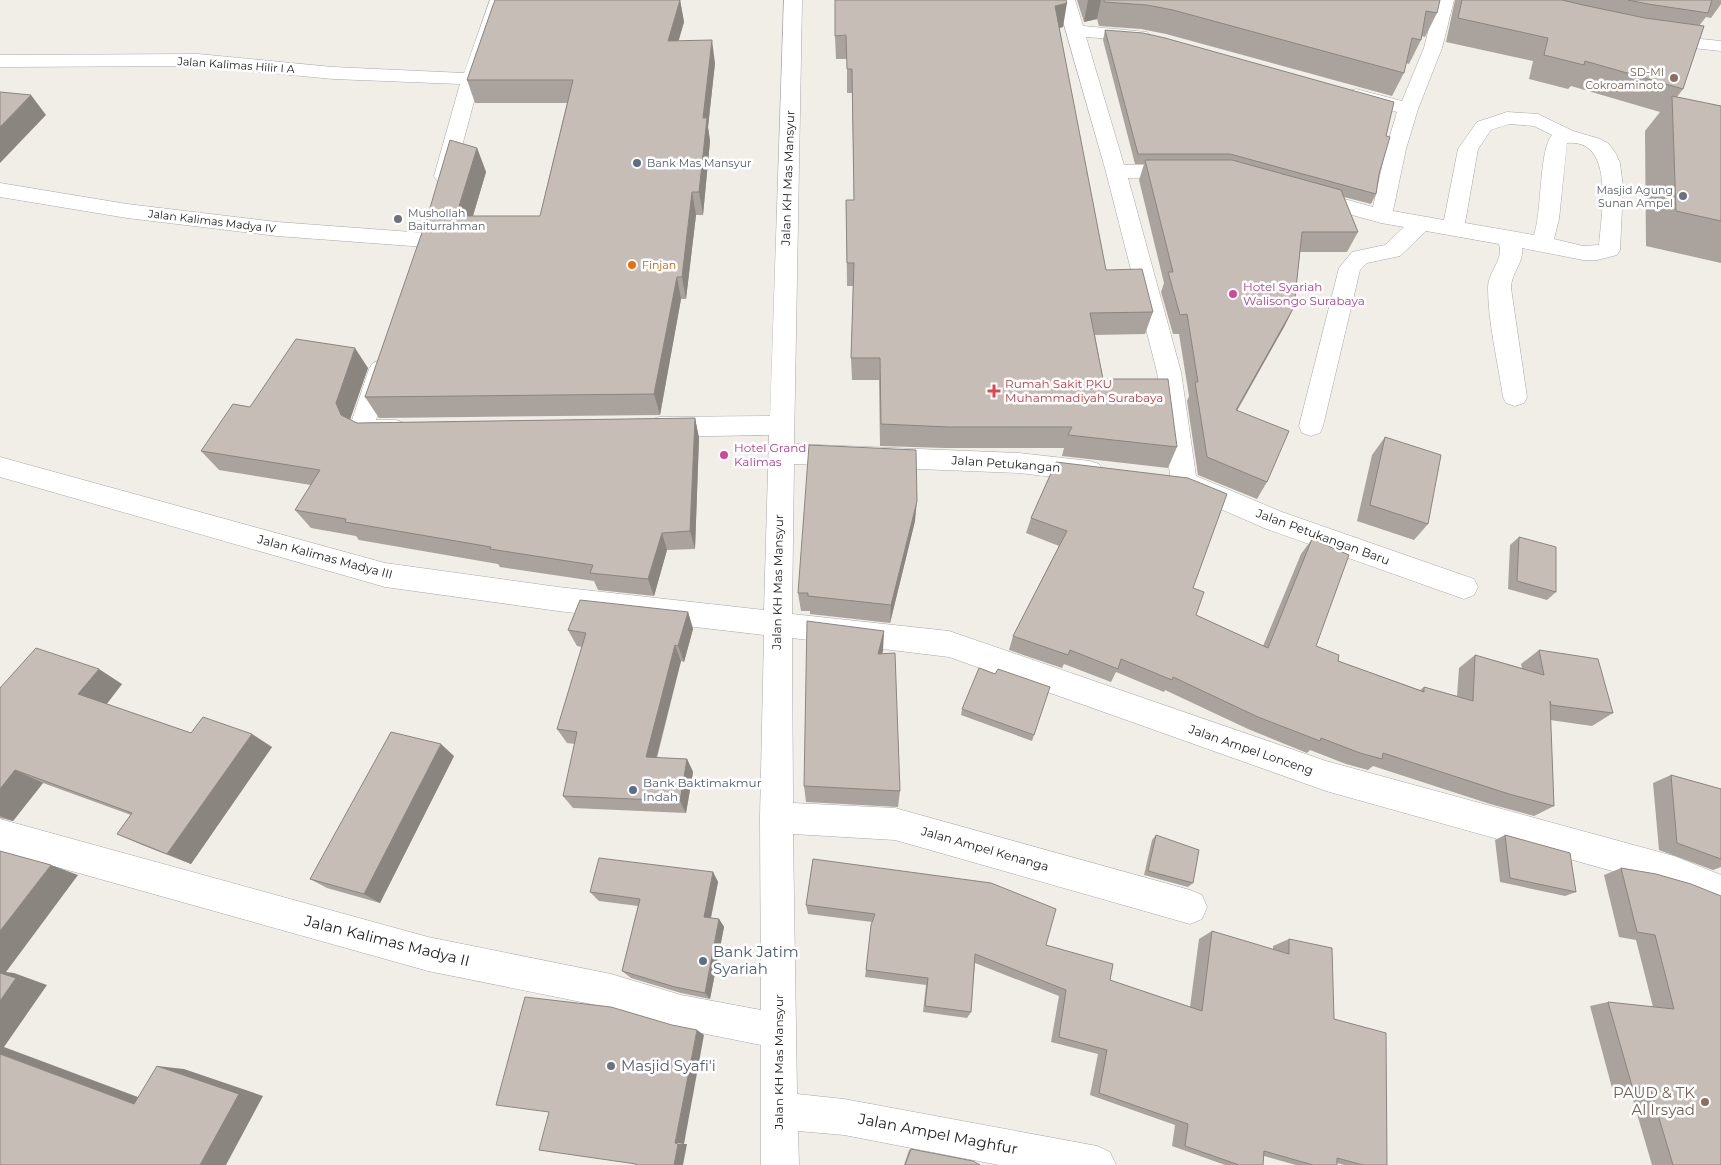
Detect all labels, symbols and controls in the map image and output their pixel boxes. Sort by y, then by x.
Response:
street label: Jalan Kalimas Hilir I A [176,54,295,76]
place label: SD-MI Cokroaminoto [1585,65,1664,92]
marker: SD-MI Cokroaminoto [1668,72,1680,84]
street label: Jalan KH Mas Mansyur [778,110,797,247]
place label: Bank Mas Mansyur [647,156,752,170]
marker: Bank Mas Mansyur [631,157,643,169]
place label: Masjid Agung Sunan Ampel [1597,183,1673,210]
marker: Masjid Agung Sunan Ampel [1677,190,1689,202]
street label: Jalan Kalimas Madya IV [146,206,277,236]
place label: Mushollah Baiturrahman [408,206,485,233]
marker: Mushollah Baiturrahman [392,213,404,225]
place label: Finjan [642,258,676,272]
marker: Finjan [626,259,638,271]
place label: Hotel Syariah Walisongo Surabaya [1243,279,1365,308]
marker: Hotel Syariah Walisongo Surabaya [1227,288,1239,300]
place label: Rumah Sakit PKU Muhammadiyah Surabaya [1005,376,1163,405]
marker: Rumah Sakit PKU Muhammadiyah Surabaya [987,384,1001,398]
place label: Hotel Grand Kalimas [734,440,806,469]
marker: Hotel Grand Kalimas [718,449,730,461]
street label: Jalan Petukangan [950,452,1061,475]
street label: Jalan Petukangan Baru [1253,505,1392,568]
street label: Jalan KH Mas Mansyur [769,514,786,651]
street label: Jalan Kalimas Madya III [255,531,394,582]
street label: Jalan Ampel Lonceng [1186,721,1315,778]
place label: Bank Baktimakmur Indah [643,775,762,804]
marker: Bank Baktimakmur Indah [627,784,639,796]
street label: Jalan Ampel Kenanga [919,823,1051,874]
street label: Jalan Kalimas Madya II [302,911,472,970]
place label: Bank Jatim Syariah [713,942,799,978]
marker: Bank Jatim Syariah [697,955,709,967]
street label: Jalan KH Mas Mansyur [771,994,786,1131]
place label: Masjid Syafi'i [621,1056,716,1075]
marker: Masjid Syafi'i [605,1060,617,1072]
place label: PAUD & TK Al Irsyad [1613,1083,1695,1119]
marker: PAUD & TK Al Irsyad [1699,1096,1711,1108]
street label: Jalan Ampel Maghfur [856,1109,1019,1158]

